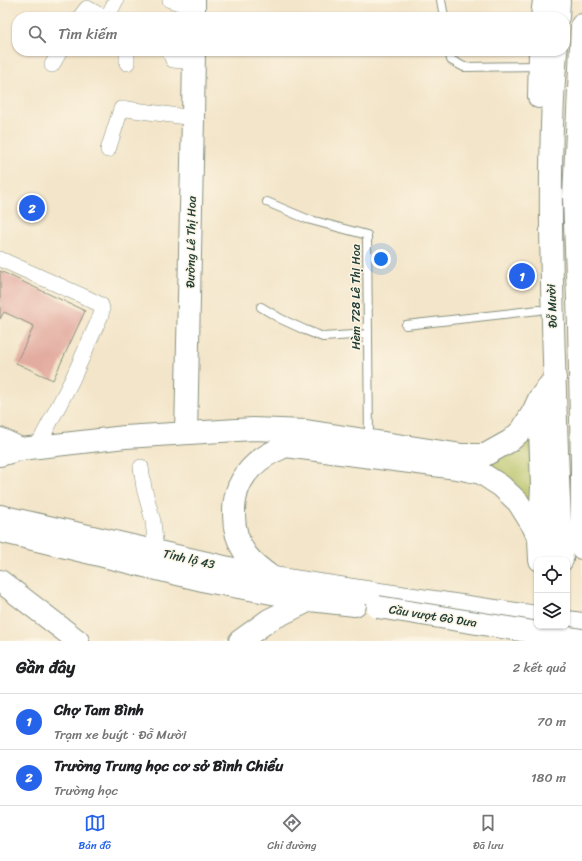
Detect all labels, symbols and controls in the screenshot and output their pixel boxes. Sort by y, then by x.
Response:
search box [12,12,570,56]
text: Tìm kiếm [58,21,117,47]
icon: search [26,23,48,45]
pin: 2 [19,193,45,223]
street label: Đường Lê Thị Hoa [179,195,203,288]
street label: Hèm 728 Lê Thị Hoa [345,243,367,350]
your location [371,249,391,269]
pin: 1 [509,261,535,291]
street label: Đỗ Mười [540,283,564,328]
street label: Tỉnh lộ 43 [161,542,217,576]
map controls [534,557,570,629]
button: locate [534,557,570,593]
button: layers [534,593,570,629]
street label: Cầu vượt Gò Dưa [387,598,479,634]
text: Gần đây [16,652,75,682]
text: 2 kết quả [513,656,566,679]
text: Chợ Tam Bình [54,697,144,723]
text: 1 [26,710,32,733]
text: 70 m [537,710,566,733]
text: Trạm xe buýt · Đỗ Mười [54,723,186,746]
text: Trường Trung học cơ sở Bình Chiểu [54,753,283,779]
text: 2 [25,766,33,789]
text: 180 m [531,766,566,789]
text: Trường học [54,779,118,802]
tab: Bản đồ [78,812,111,855]
tab: Chỉ đường [267,812,316,855]
tab: Đã lưu [473,812,504,855]

